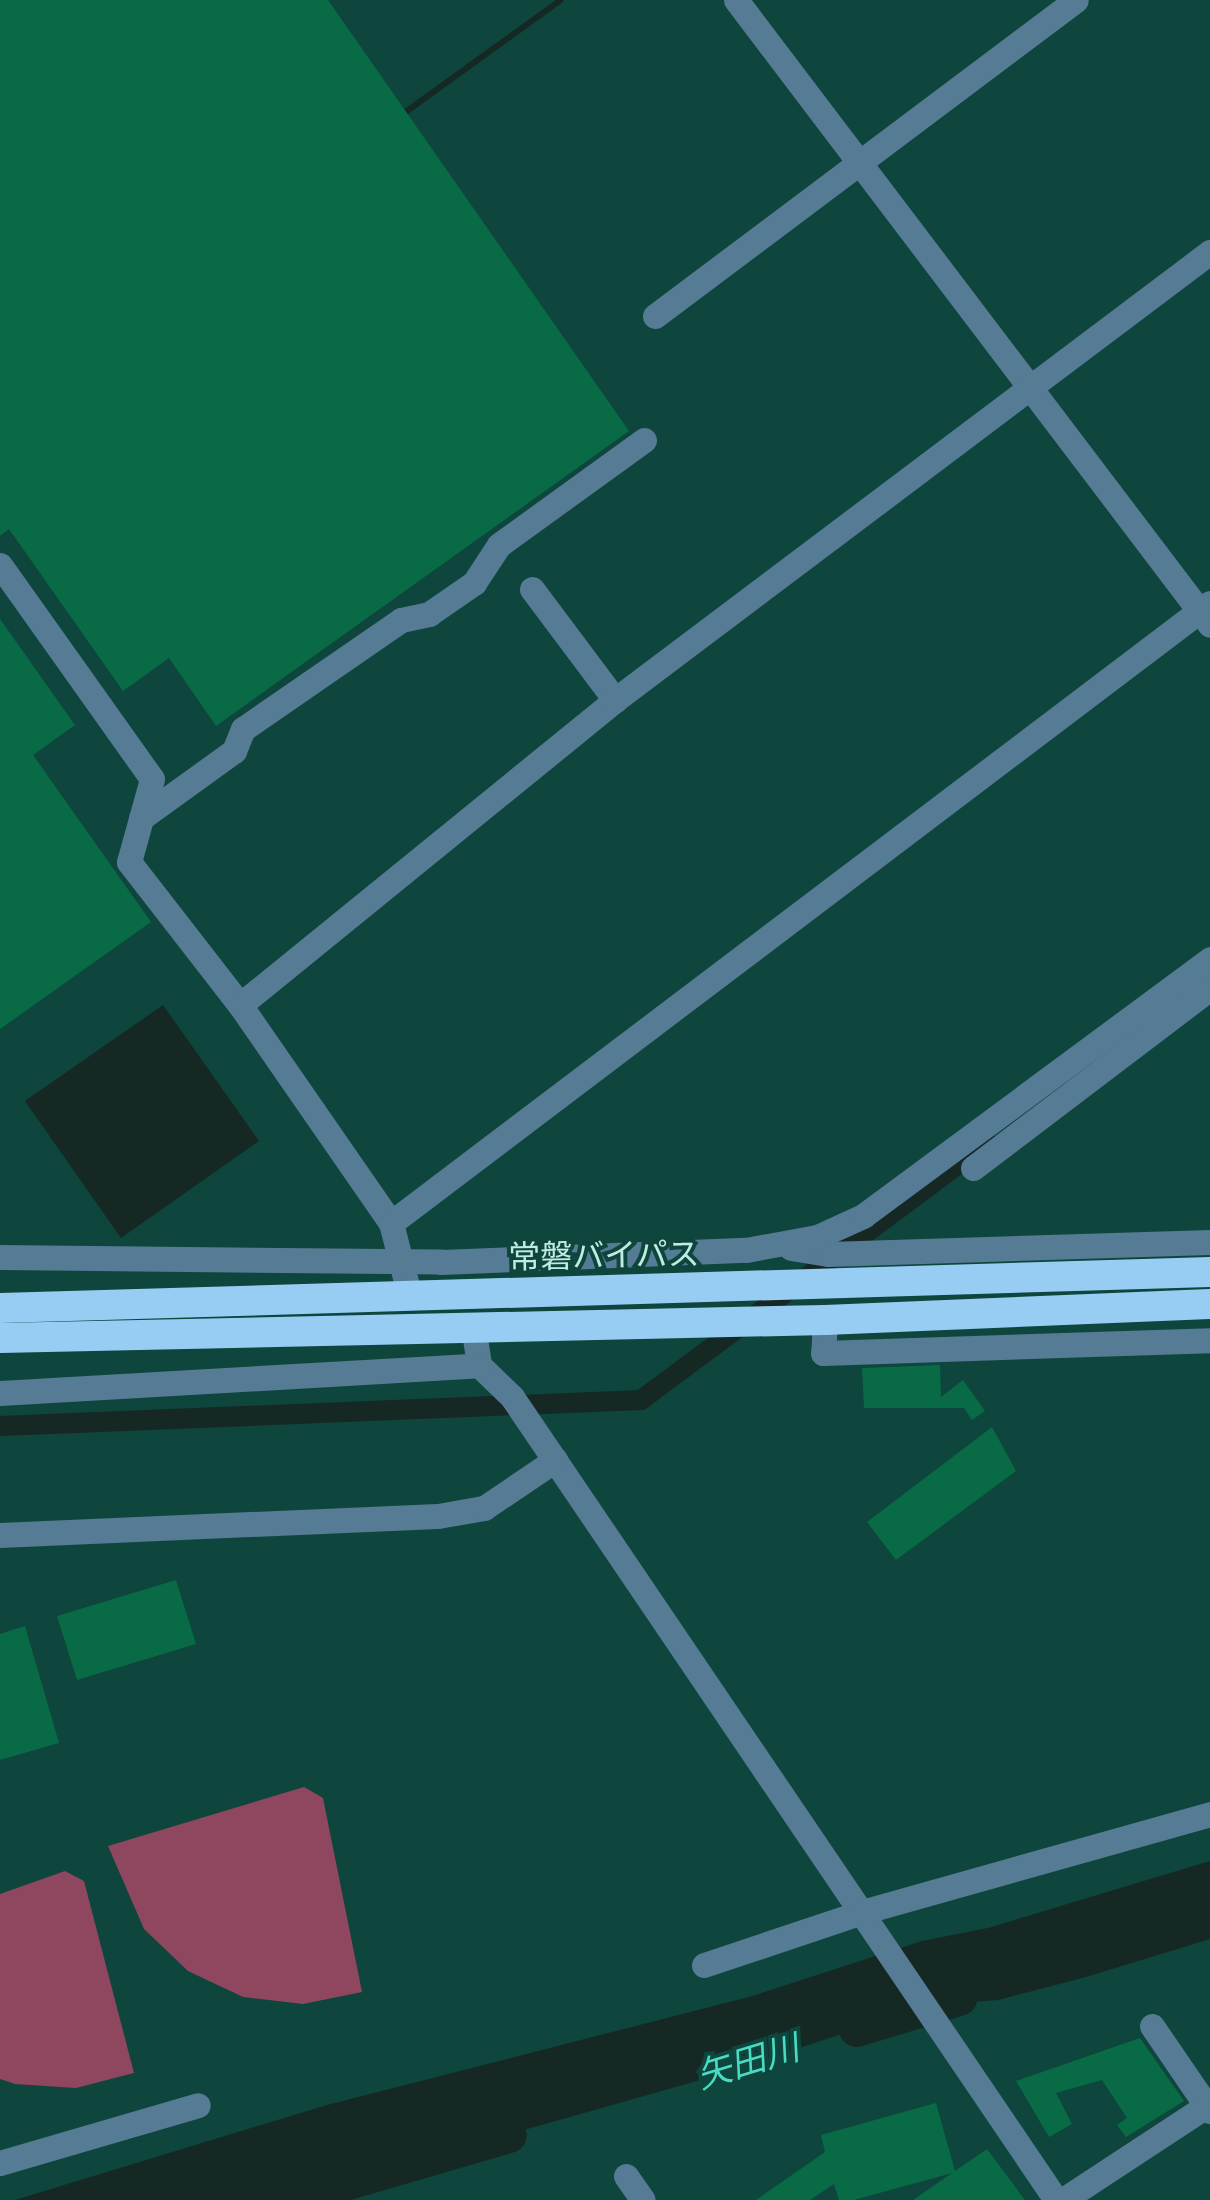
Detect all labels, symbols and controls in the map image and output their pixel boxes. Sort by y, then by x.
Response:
street label: 常磐バイパス [508,1235,700,1277]
water label: 矢田川 [692,2028,804,2098]

